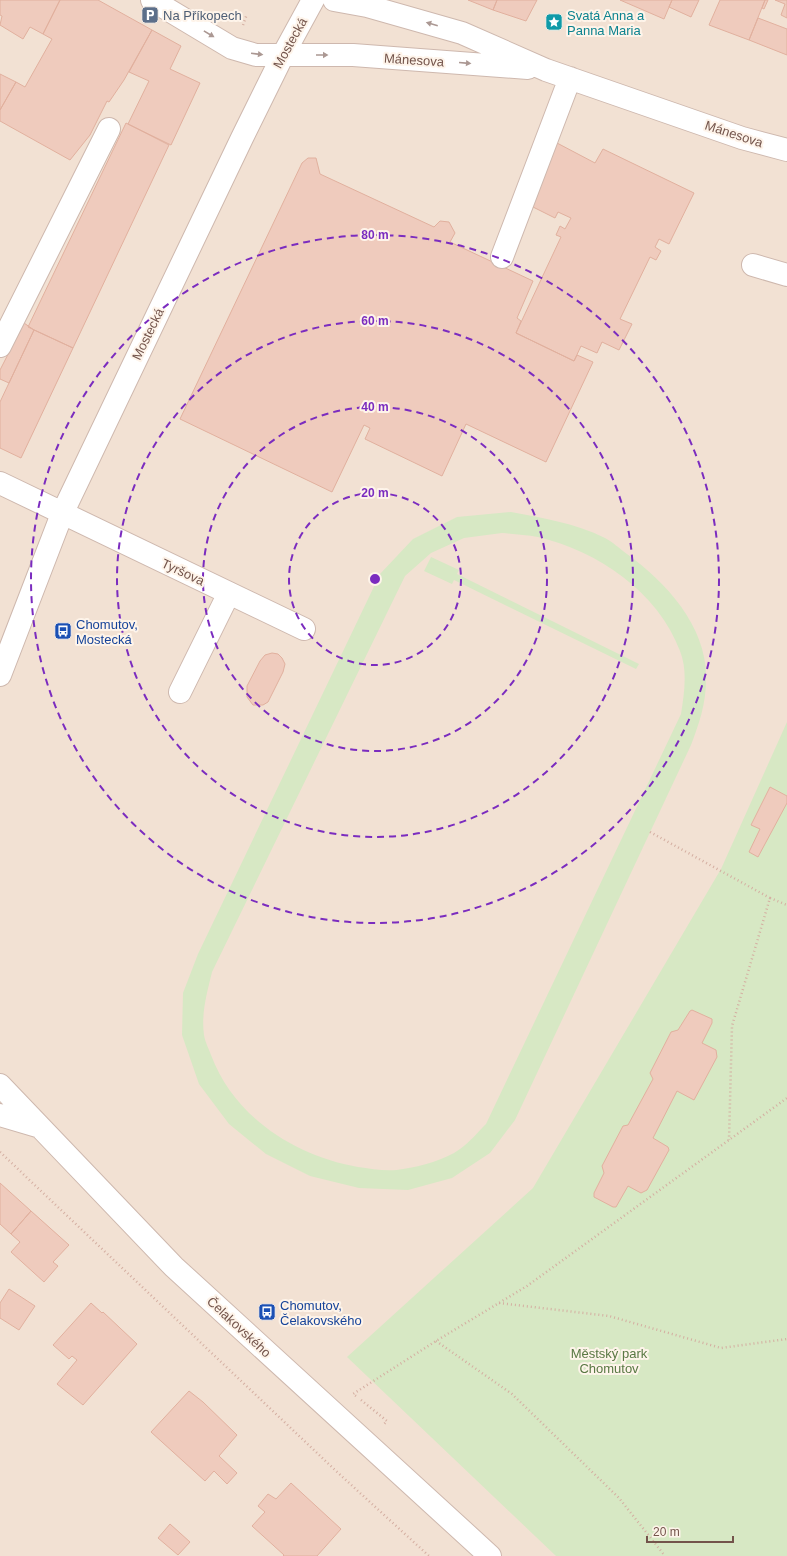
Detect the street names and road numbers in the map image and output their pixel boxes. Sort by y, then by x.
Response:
street label: Mostecká [270,14,310,71]
street label: Mánesova [384,50,445,70]
street label: Mánesova [703,118,766,151]
street label: Mostecká [129,305,167,362]
street label: Tyršova [159,556,207,589]
street label: Čelakovského [204,1294,274,1360]

